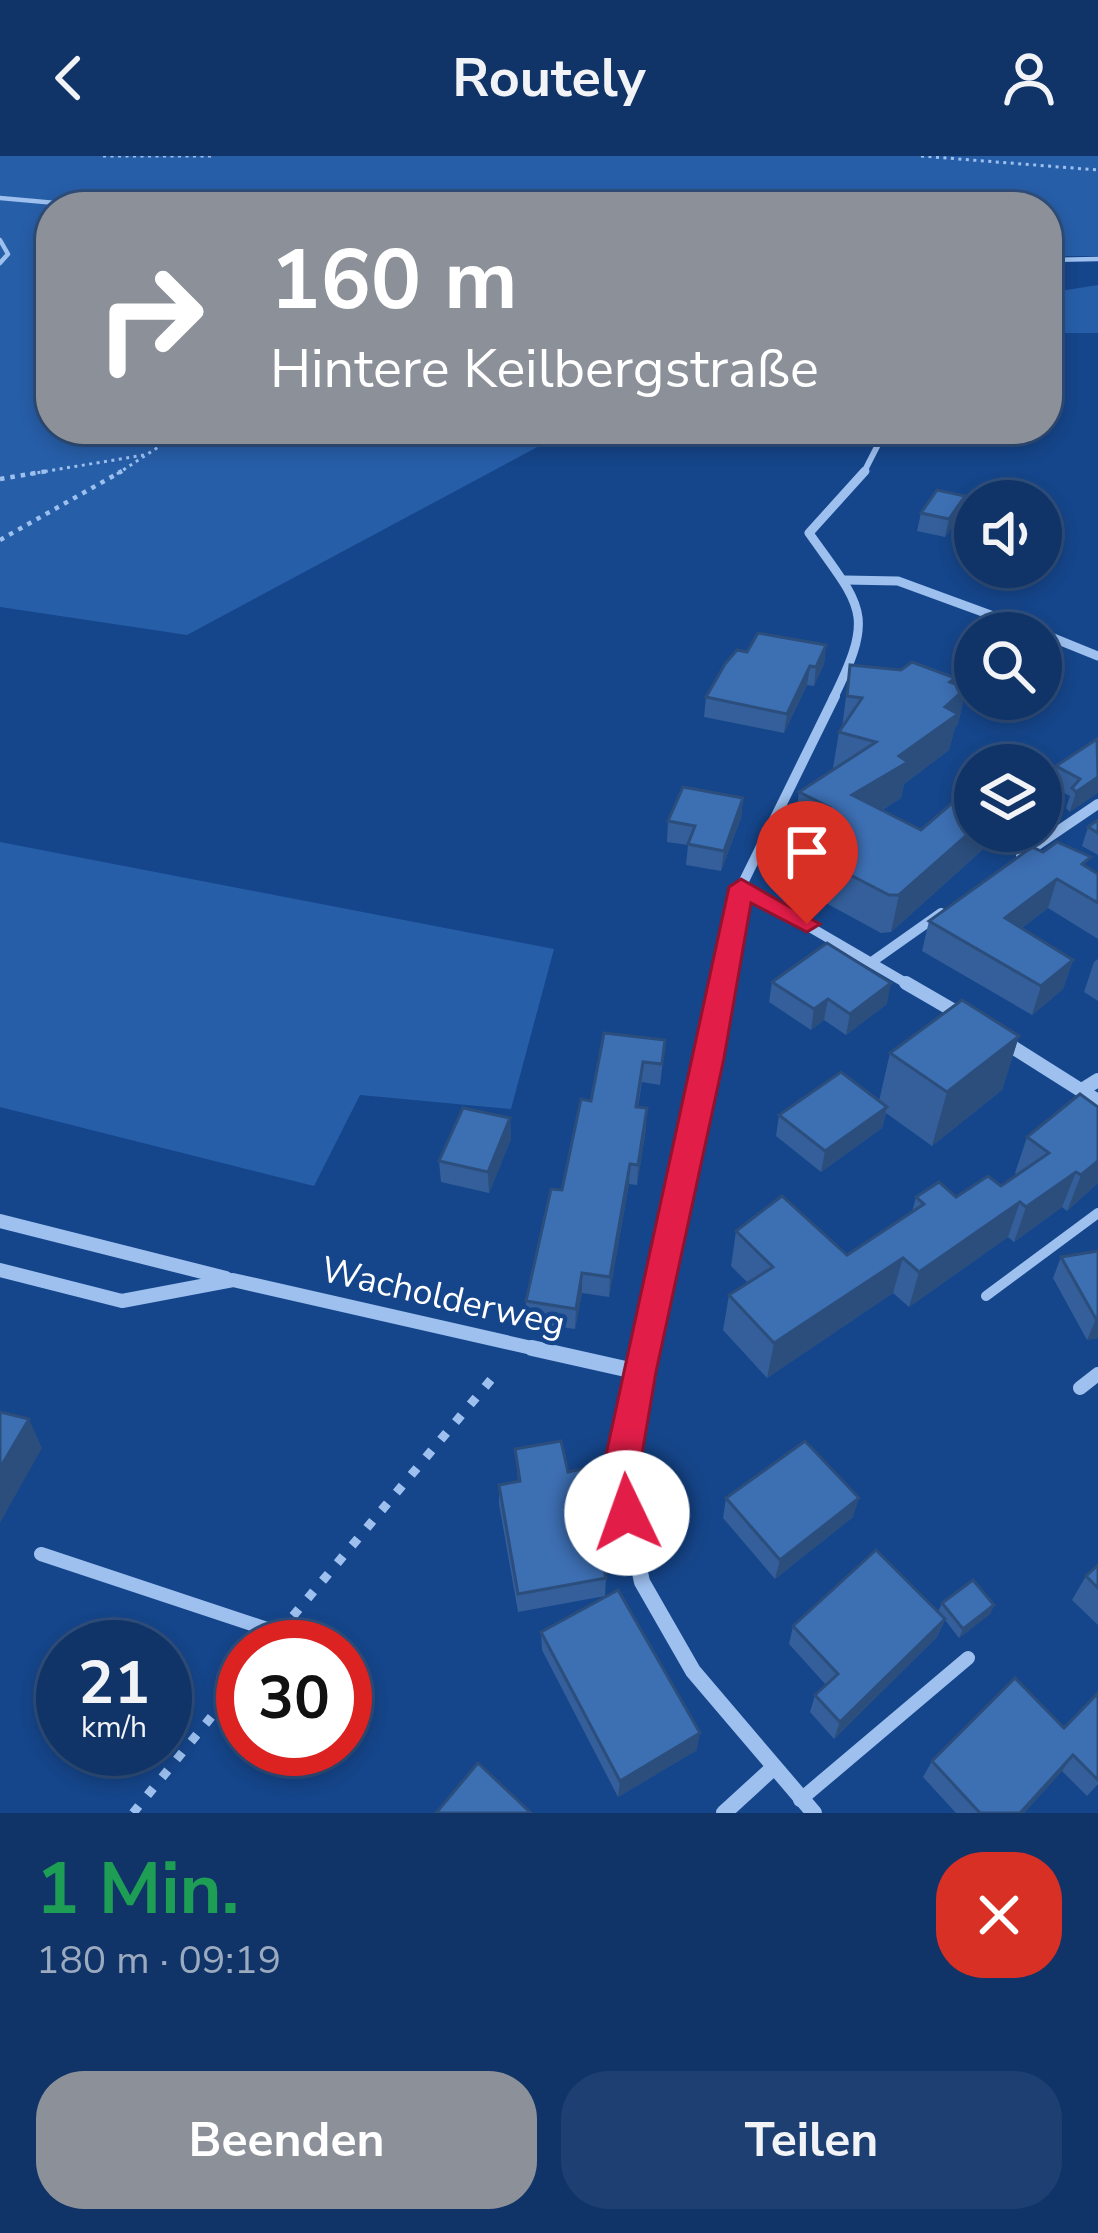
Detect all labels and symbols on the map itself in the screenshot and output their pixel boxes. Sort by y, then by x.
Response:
pin [756,801,858,924]
street label: Wacholderweg [316,1245,570,1349]
position arrow [564,1450,690,1576]
speed limit sign: 30 [216,1620,372,1776]

